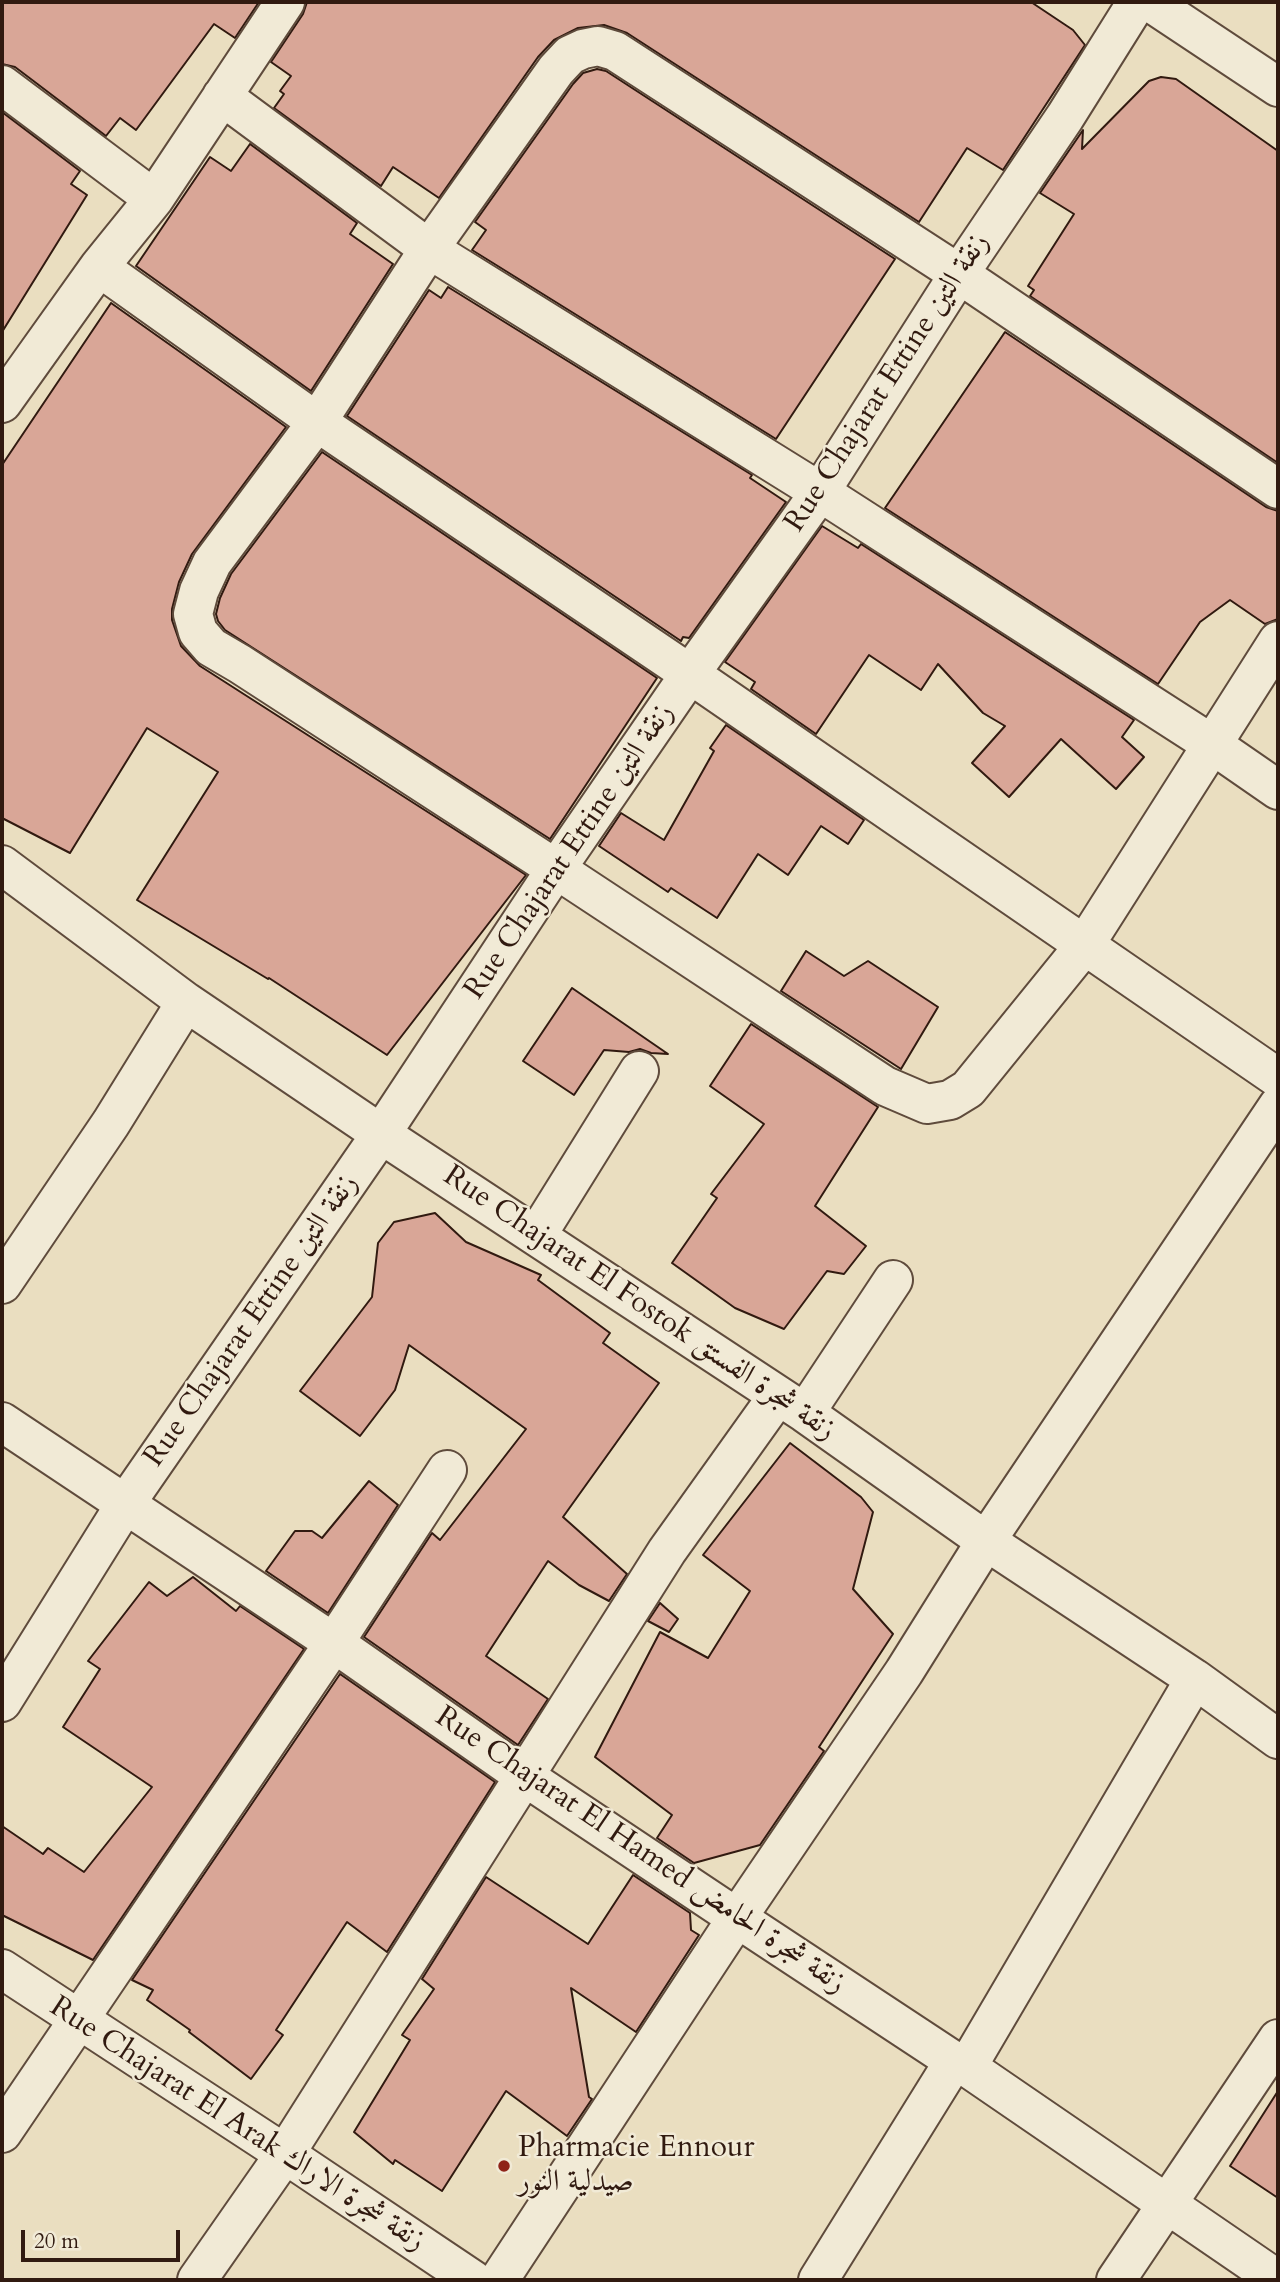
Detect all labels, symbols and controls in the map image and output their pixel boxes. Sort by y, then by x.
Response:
street label: Rue Chajarat Ettine زنقة التين [778,227,998,539]
street label: Rue Chajarat Ettine زنقة التين [457,697,683,1007]
street label: Rue Chajarat El Fostok زنقة شجرة الفستق [436,1159,842,1449]
street label: Rue Chajarat Ettine زنقة التين [137,1168,367,1474]
street label: Rue Chajarat El Hamed زنقة شجرة الحامض [428,1700,852,2002]
street label: Rue Chajarat El Arak زنقة شجرة الاراك [42,1990,432,2260]
place label: Pharmacie Ennour صيدلية النور [518,2131,754,2202]
marker: Pharmacie Ennour صيدلية النور [496,2158,512,2174]
scale bar [24,2216,184,2260]
text: 20 m [34,2227,79,2256]

